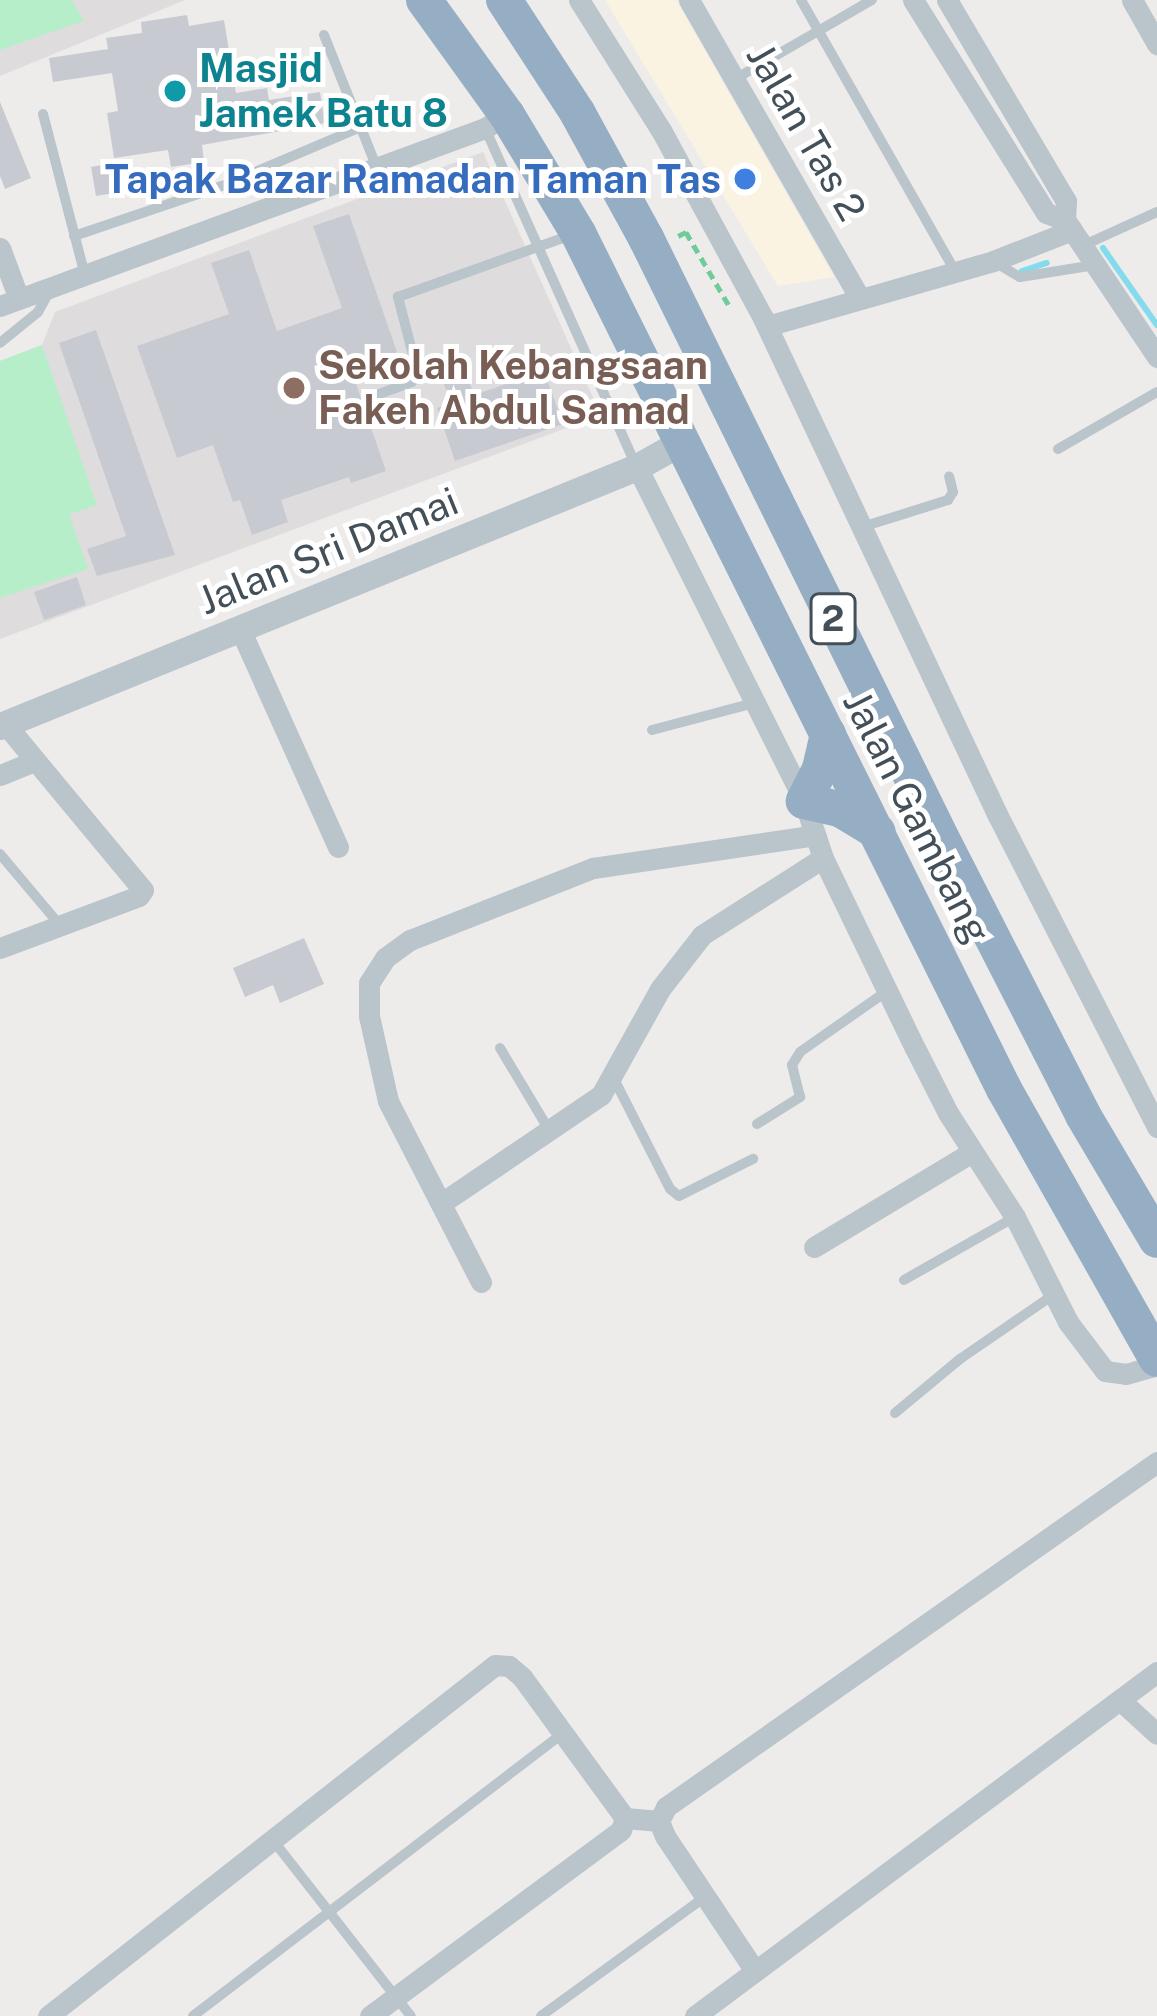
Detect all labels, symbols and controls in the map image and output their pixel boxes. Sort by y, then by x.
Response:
street label: Jalan Tas 2 [737,35,875,229]
place label: Masjid Jamek Batu 8 [199,46,448,137]
marker: Masjid Jamek Batu 8 [162,78,188,104]
place label: Tapak Bazar Ramadan Taman Tas [105,156,721,202]
marker: Tapak Bazar Ramadan Taman Tas [732,166,758,192]
place label: Sekolah Kebangsaan Fakeh Abdul Samad [318,343,708,434]
marker: Sekolah Kebangsaan Fakeh Abdul Samad [281,375,307,401]
street label: Jalan Sri Damai [191,478,465,624]
road number: 2 [809,589,857,649]
street label: Jalan Gambang [833,683,1001,951]

